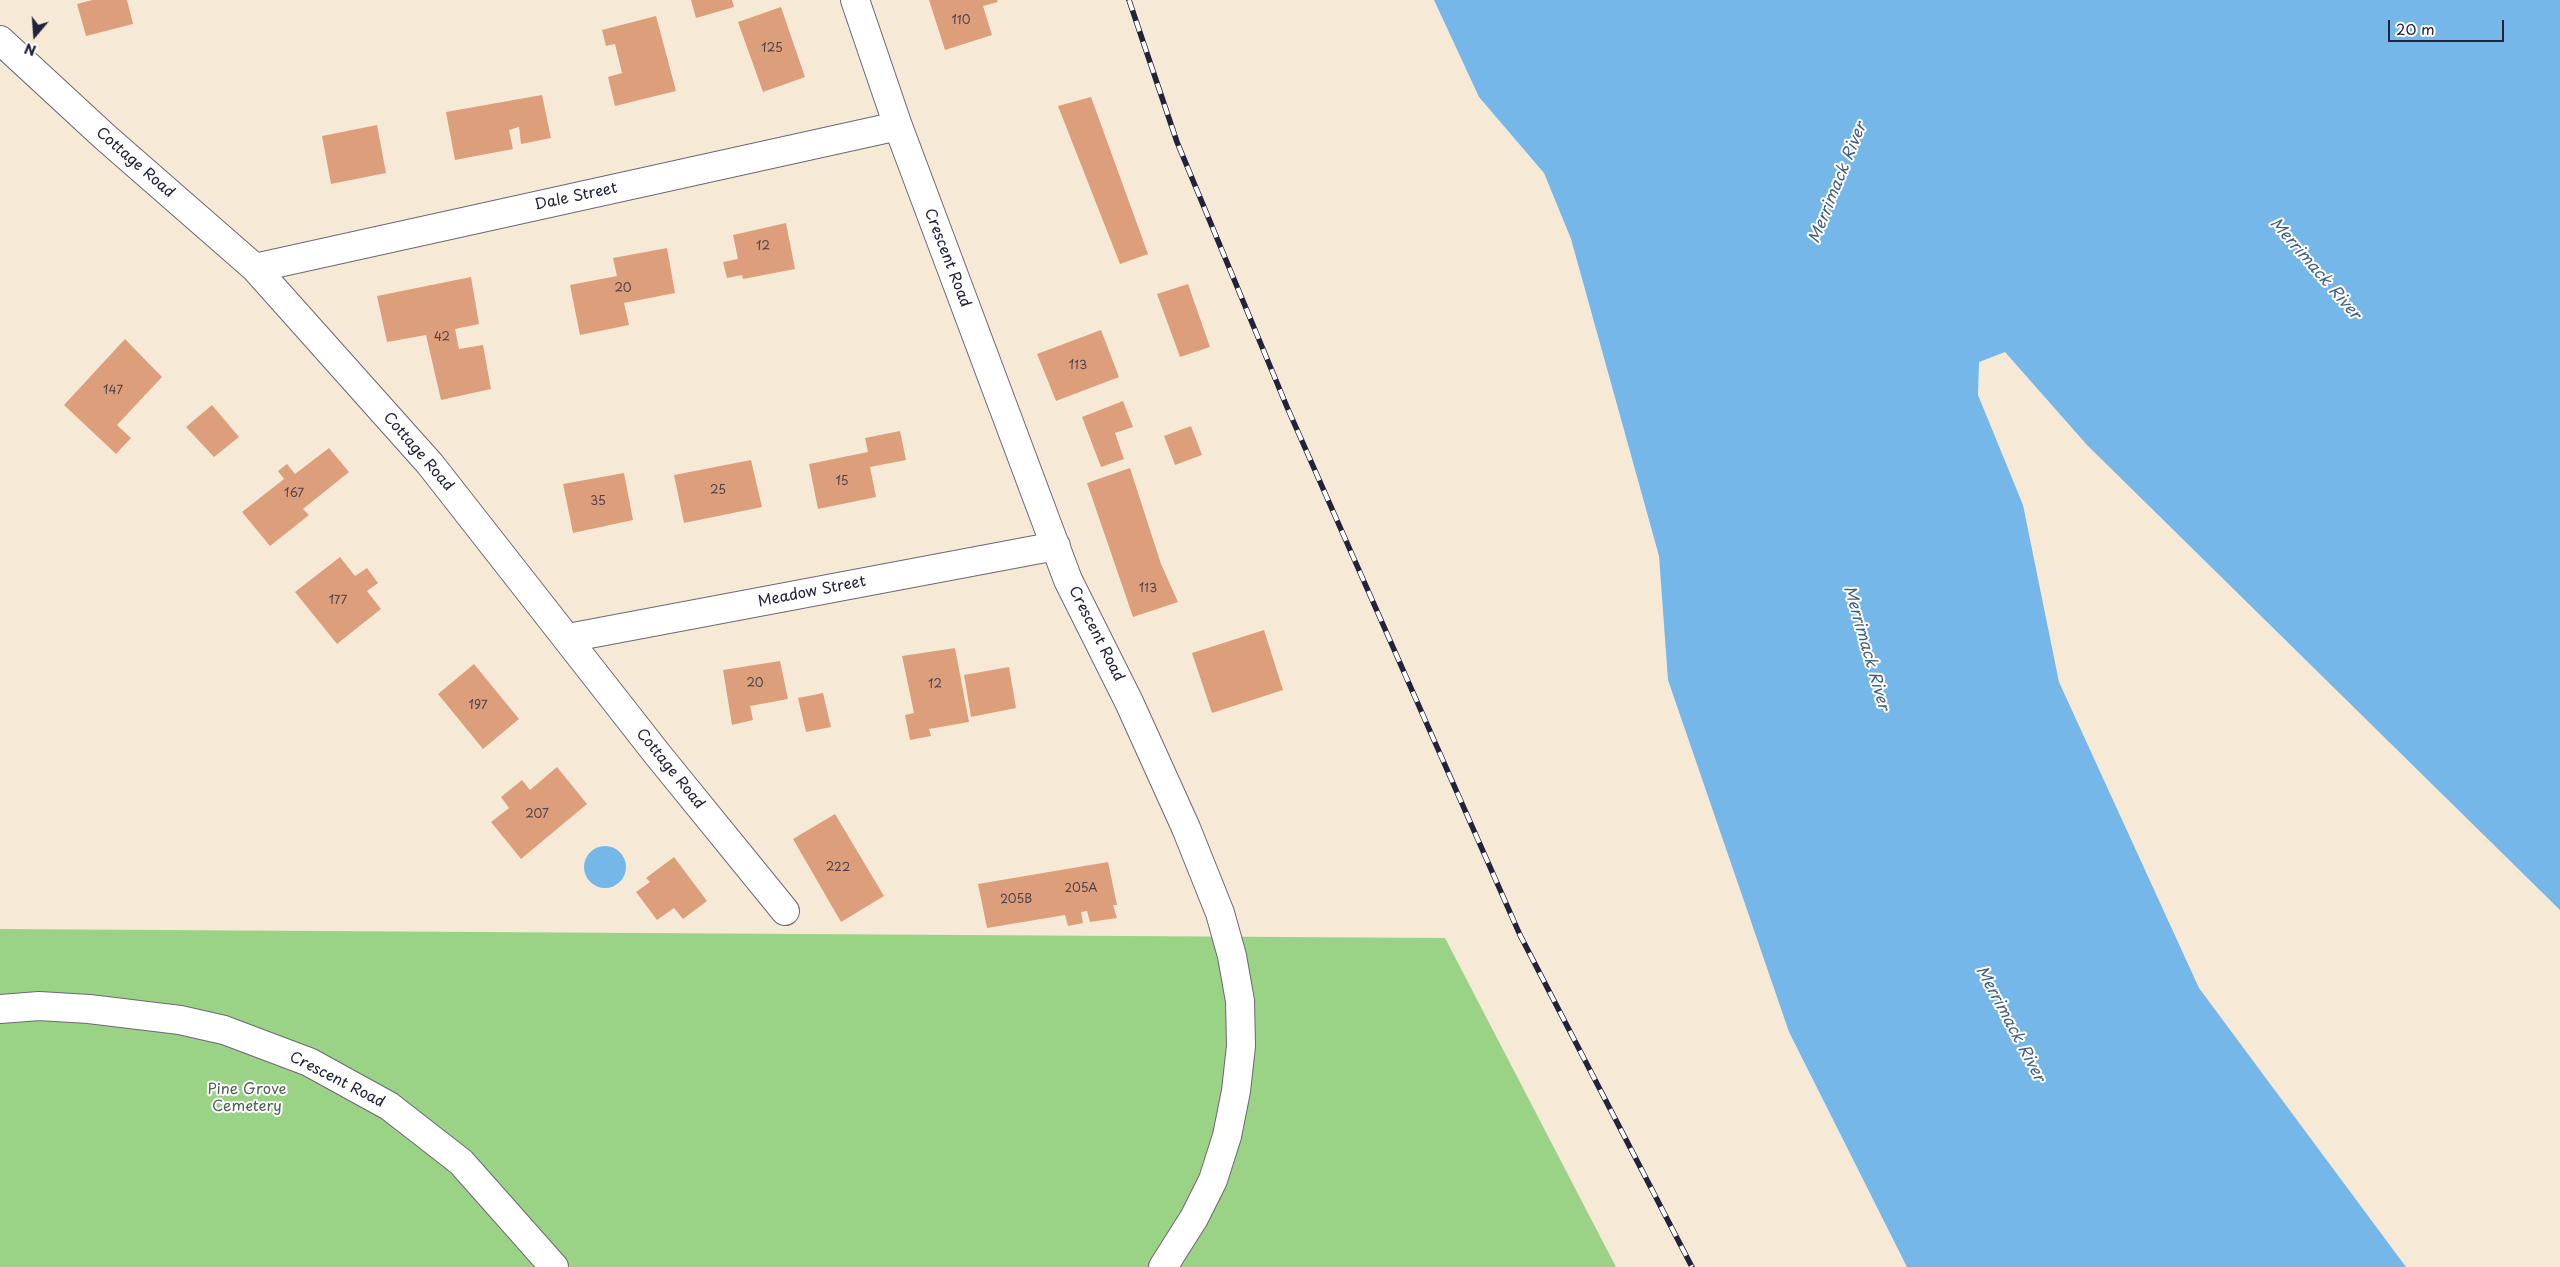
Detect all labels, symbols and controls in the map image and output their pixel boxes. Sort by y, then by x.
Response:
north arrow [10,10,60,60]
scale bar [2390,10,2506,42]
house number: 110 [952,14,970,28]
text: 20 m [2396,17,2435,40]
text: N [22,38,39,61]
house number: 125 [761,42,783,56]
water label: Merrimack River [1805,120,1871,246]
street label: Cottage Road [92,124,178,202]
street label: Dale Street [533,179,619,215]
street label: Crescent Road [920,206,974,310]
water label: Merrimack River [2266,214,2364,324]
house number: 12 [756,240,770,254]
house number: 20 [614,282,632,296]
house number: 42 [434,331,450,345]
house number: 113 [1069,359,1087,373]
house number: 147 [103,384,123,398]
street label: Cottage Road [379,409,457,495]
house number: 15 [835,475,849,489]
house number: 25 [710,484,726,498]
house number: 167 [284,487,304,501]
house number: 35 [590,495,606,509]
street label: Meadow Street [756,573,868,611]
house number: 113 [1139,582,1157,596]
street label: Crescent Road [1064,583,1128,685]
water label: Merrimack River [1839,584,1893,712]
house number: 177 [329,594,347,608]
house number: 20 [746,677,764,691]
house number: 12 [928,678,942,692]
house number: 197 [469,699,487,713]
street label: Cottage Road [632,725,708,813]
house number: 207 [525,808,549,822]
house number: 222 [826,861,850,875]
house number: 205A [1064,882,1098,896]
house number: 205B [1000,893,1032,907]
water label: Merrimack River [1971,963,2049,1085]
street label: Crescent Road [286,1048,388,1112]
park label: Pine Grove Cemetery [207,1081,287,1116]

